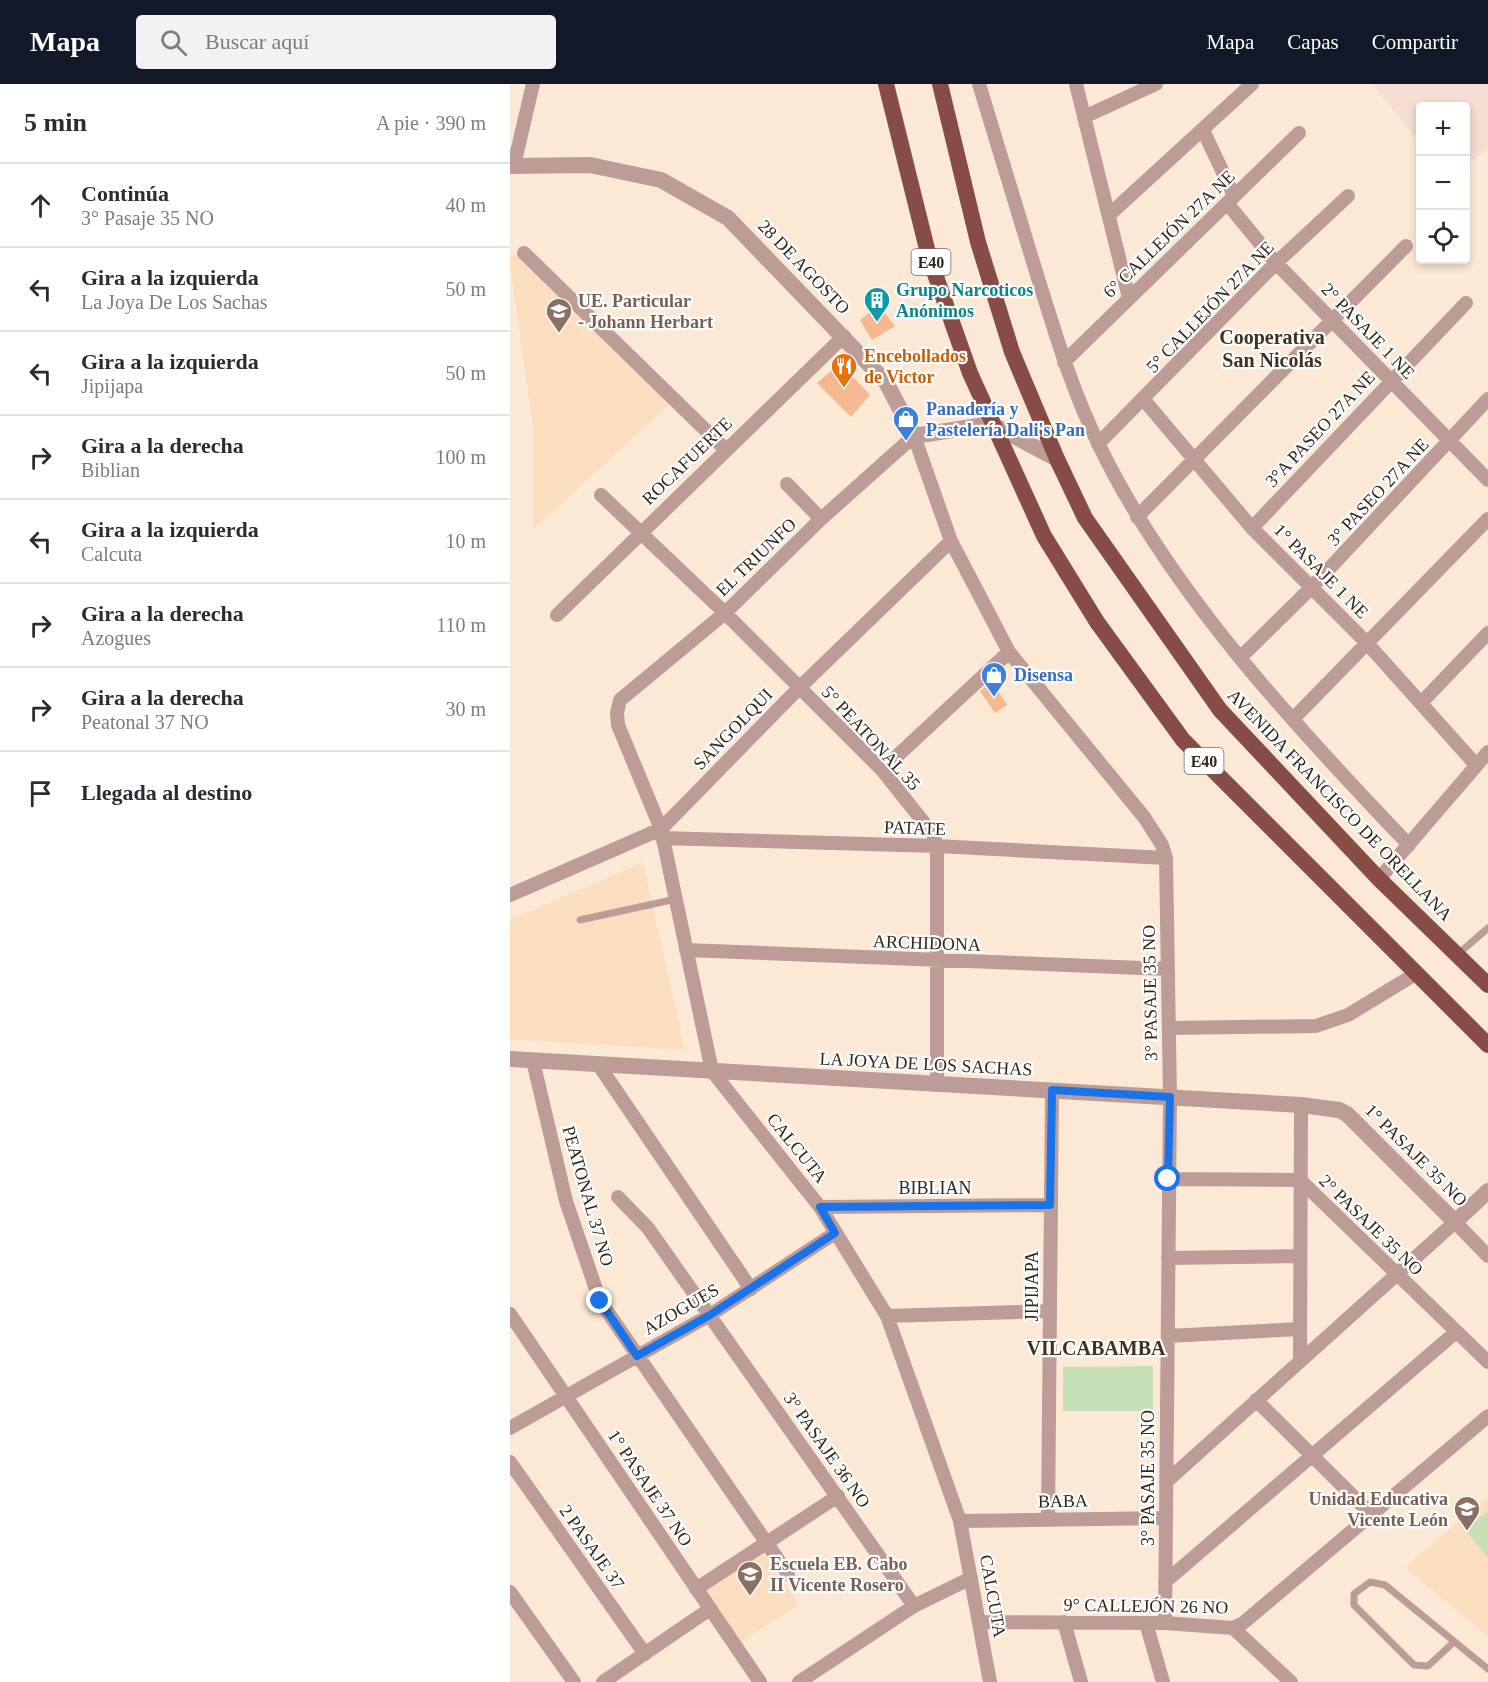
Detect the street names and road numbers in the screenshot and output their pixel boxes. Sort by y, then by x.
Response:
street label: 6° CALLEJÓN 27A NE [1099,165,1239,302]
street label: 28 DE AGOSTO [754,216,854,318]
street label: 5° CALLEJÓN 27A NE [1141,237,1278,377]
road number: E40 [912,249,950,275]
street label: 2° PASAJE 1 NE [1317,279,1419,383]
street label: 3°A PASEO 27A NE [1261,367,1379,491]
street label: ROCAFUERTE [638,413,736,509]
street label: 3° PASEO 27A NE [1323,434,1433,550]
street label: EL TRIUNFO [712,514,800,600]
street label: 1° PASAJE 1 NE [1270,520,1372,622]
street label: 5° PEATONAL 35 [818,682,924,794]
street label: SANGOLQUI [689,684,777,774]
street label: AVENIDA FRANCISCO DE ORELLANA [1224,685,1456,925]
road number: E40 [1184,748,1224,774]
street label: PATATE [884,817,946,839]
street label: 3° PASAJE 35 NO [1139,925,1161,1061]
street label: ARCHIDONA [873,931,981,955]
street label: LA JOYA DE LOS SACHAS [819,1048,1033,1080]
street label: 1° PASAJE 35 NO [1361,1100,1471,1210]
street label: CALCUTA [763,1109,831,1187]
street label: PEATONAL 37 NO [558,1124,618,1268]
street label: 2° PASAJE 35 NO [1315,1171,1427,1279]
street label: BIBLIAN [899,1178,972,1198]
street label: JIPIJAPA [1022,1251,1042,1321]
street label: AZOGUES [640,1279,722,1339]
street label: 3° PASAJE 36 NO [780,1389,874,1511]
street label: 3° PASAJE 35 NO [1138,1410,1158,1546]
street label: 1° PASAJE 37 NO [604,1426,696,1550]
street label: BABA [1038,1491,1088,1511]
street label: 2 PASAJE 37 [556,1501,628,1593]
street label: CALCUTA [976,1553,1010,1639]
street label: 9° CALLEJÓN 26 NO [1063,1594,1229,1617]

